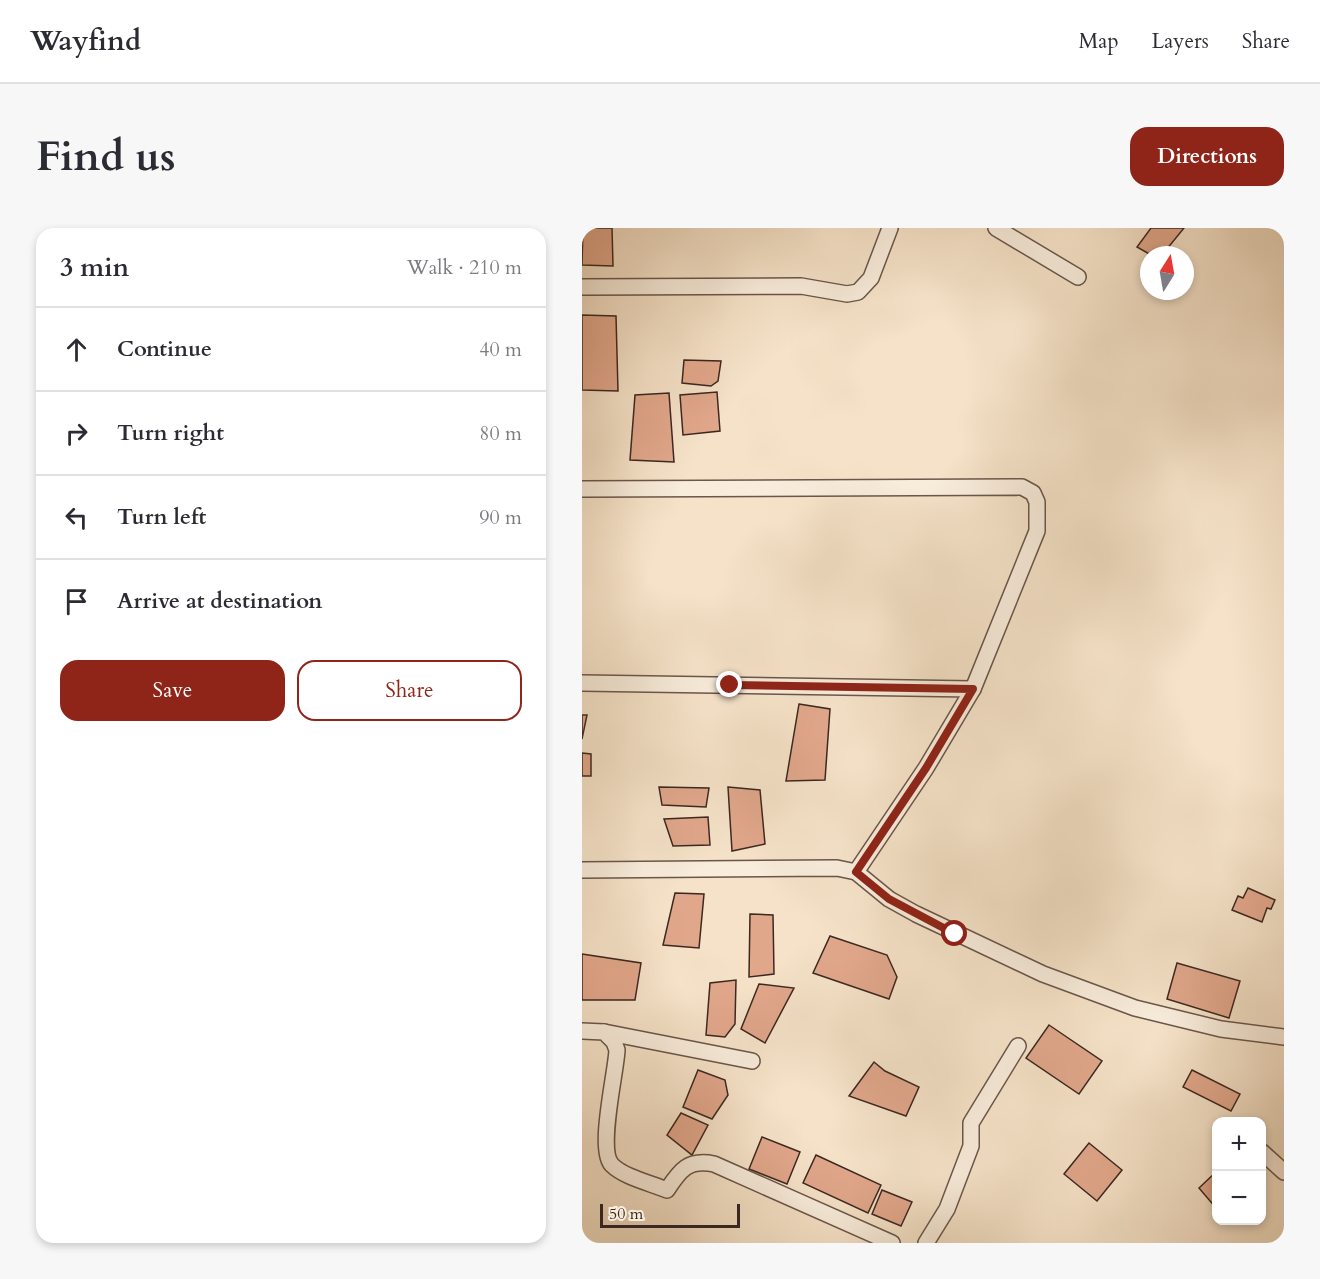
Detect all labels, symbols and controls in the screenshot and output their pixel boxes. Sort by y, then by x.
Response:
text: Wayfind [30,22,141,60]
text: Map [1079,27,1119,56]
text: Layers [1152,27,1209,56]
text: Share [1242,27,1290,56]
button: Directions [1130,127,1284,186]
text: Find us [36,128,176,185]
north arrow [1140,246,1194,300]
text: 3 min [60,250,129,285]
text: Walk · 210 m [407,254,522,281]
icon: ahead [60,333,93,366]
text: Continue [117,334,212,364]
text: 40 m [479,336,522,363]
icon: right [60,417,93,450]
text: Turn right [117,418,224,448]
text: 80 m [479,420,522,447]
icon: left [60,501,93,534]
text: Turn left [117,502,206,532]
text: 90 m [479,504,522,531]
icon: arrive [60,585,93,618]
text: Arrive at destination [117,586,322,616]
button: Save [60,660,285,721]
button: Share [297,660,522,721]
route end [716,671,742,697]
route start [941,920,967,946]
map controls [1212,1117,1266,1225]
button: + [1212,1117,1266,1171]
button: − [1212,1171,1266,1225]
scale bar [600,1201,740,1228]
text: 50 m [609,1203,643,1225]

